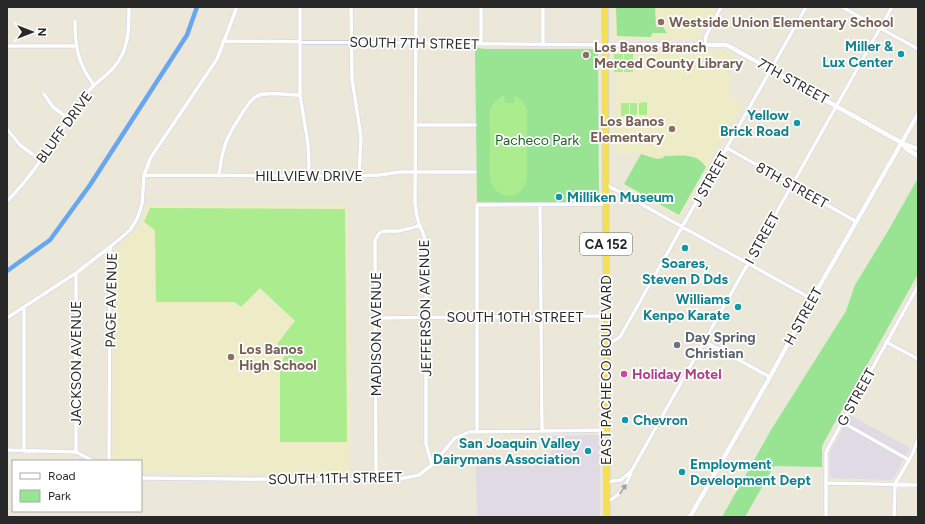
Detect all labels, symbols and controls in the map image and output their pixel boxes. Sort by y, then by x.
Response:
north arrow [12,12,52,52]
place label: Westside Union Elementary School [669,14,893,31]
marker: Westside Union Elementary School [656,17,666,27]
text: N [35,28,48,36]
street label: SOUTH 7TH STREET [349,34,479,53]
place label: Miller & Lux Center [822,38,894,71]
place label: Los Banos Branch Merced County Library [594,39,744,72]
marker: Miller & Lux Center [896,49,906,59]
marker: Los Banos Branch Merced County Library [581,50,591,60]
street label: 7TH STREET [754,55,831,108]
street label: BLUFF DRIVE [33,88,96,167]
place label: Yellow Brick Road [720,107,789,140]
place label: Los Banos Elementary [590,113,665,146]
marker: Yellow Brick Road [792,118,802,128]
marker: Los Banos Elementary [667,124,677,134]
park label: Pacheco Park [495,132,579,149]
street label: J STREET [688,149,733,210]
street label: 8TH STREET [753,159,831,212]
street label: HILLVIEW DRIVE [255,168,363,185]
place label: Milliken Museum [567,189,674,206]
marker: Milliken Museum [554,192,564,202]
street label: I STREET [741,209,784,267]
road number: CA 152 [580,233,632,255]
street label: JEFFERSON AVENUE [416,239,435,377]
marker: Soares, Steven D Dds [680,243,690,253]
street label: PAGE AVENUE [102,252,121,348]
place label: Soares, Steven D Dds [642,255,728,288]
street label: MADISON AVENUE [368,272,385,396]
street label: EAST PACHECO BOULEVARD [598,275,615,465]
street label: H STREET [781,284,826,348]
place label: Williams Kenpo Karate [643,291,730,324]
street label: JACKSON AVENUE [68,301,85,425]
marker: Williams Kenpo Karate [733,302,743,312]
street label: SOUTH 10TH STREET [447,309,584,326]
place label: Day Spring Christian [685,329,756,362]
marker: Day Spring Christian [672,340,682,350]
place label: Los Banos High School [239,341,317,374]
marker: Los Banos High School [226,352,236,362]
street label: G STREET [834,365,879,429]
place label: Holiday Motel [632,366,722,383]
marker: Holiday Motel [619,369,629,379]
place label: Chevron [633,412,688,429]
marker: Chevron [620,415,630,425]
place label: San Joaquin Valley Dairymans Association [433,435,581,468]
marker: San Joaquin Valley Dairymans Association [583,446,593,456]
place label: Employment Development Dept [690,456,811,489]
legend [12,460,142,512]
marker: Employment Development Dept [677,467,687,477]
text: Road [48,469,76,483]
street label: SOUTH 11TH STREET [268,469,402,488]
one-way arrow [619,484,627,494]
text: Park [48,489,71,503]

